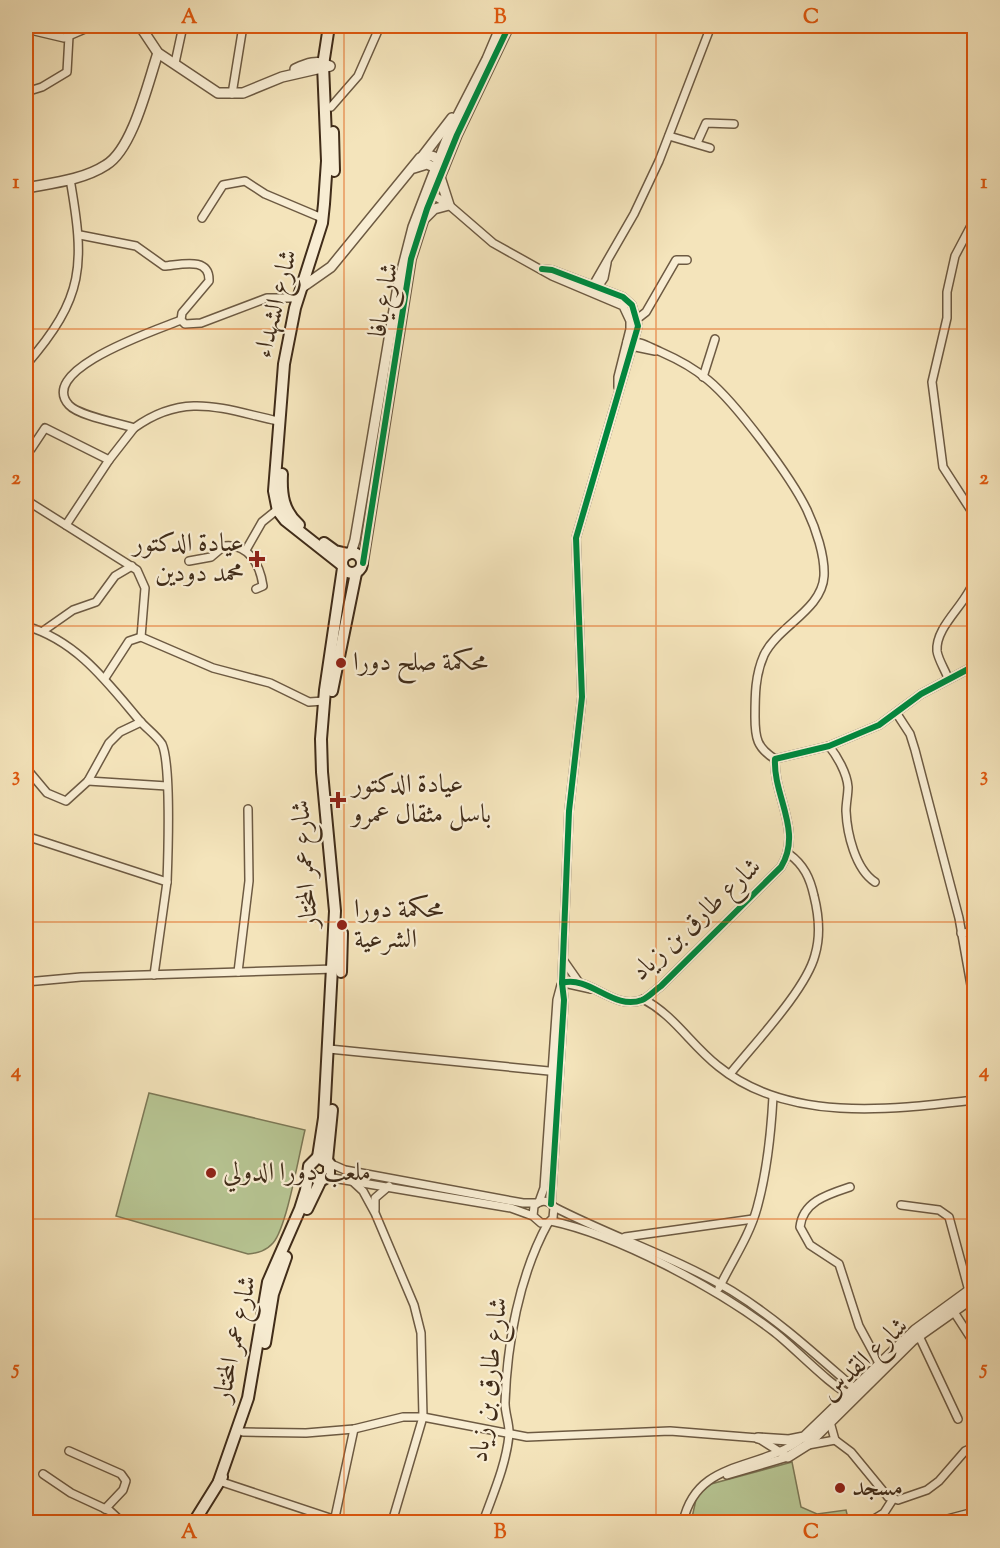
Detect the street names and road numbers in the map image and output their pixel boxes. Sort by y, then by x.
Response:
street label: شارع الشهداء [246,246,309,362]
street label: شارع يافا [360,260,411,340]
street label: شارع عمر المختار [283,799,330,932]
street label: شارع طارق بن زياد [624,850,771,991]
street label: شارع عمر المختار [204,1272,268,1409]
street label: شارع طارق بن زياد [462,1295,519,1465]
street label: شارع القدس [813,1309,918,1411]

